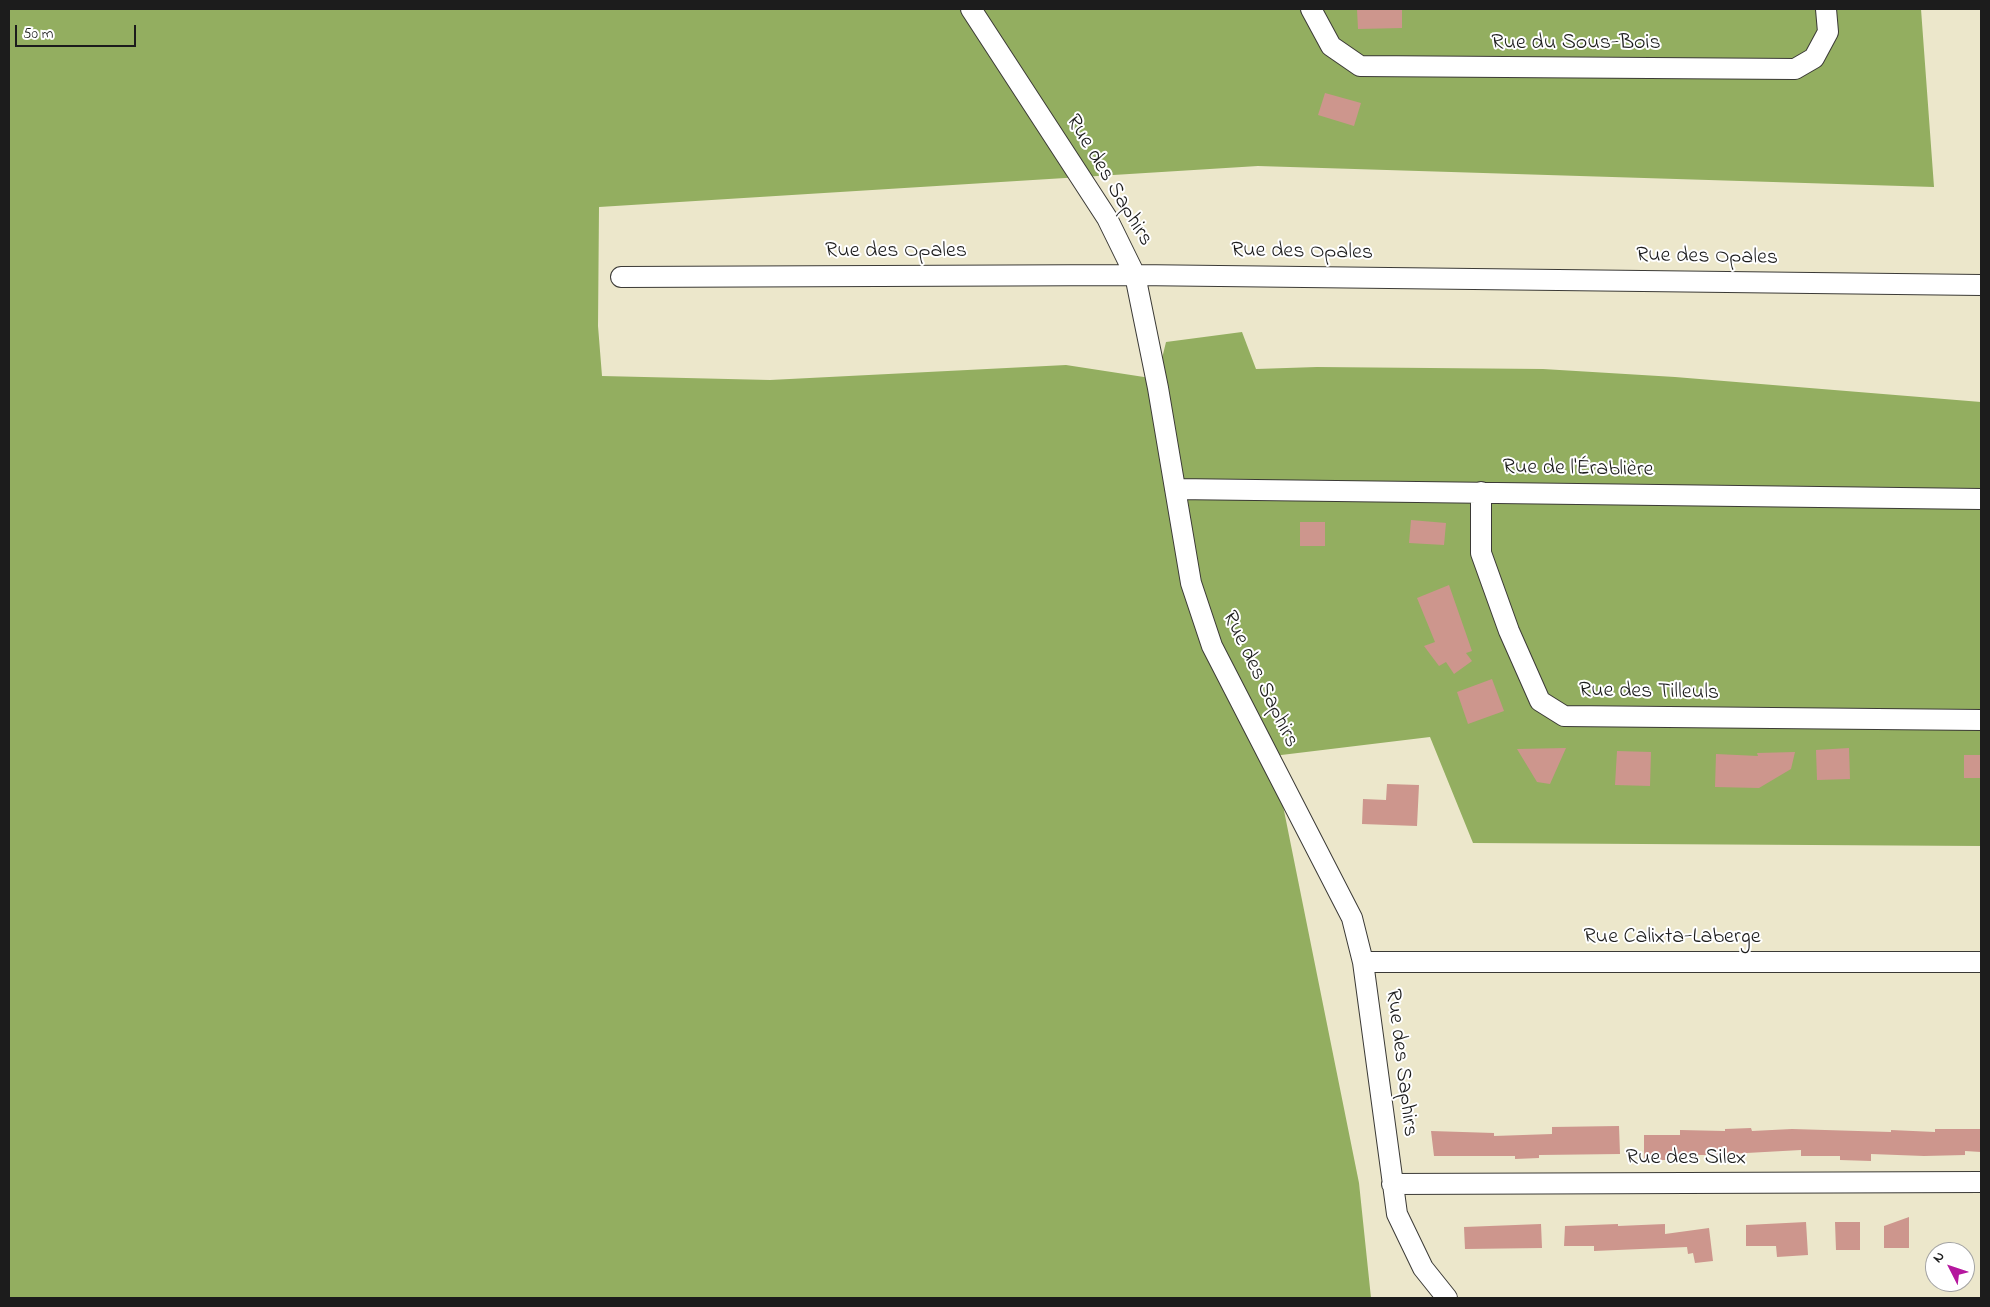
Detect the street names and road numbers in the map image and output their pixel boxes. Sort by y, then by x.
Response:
street label: Rue du Sous-Bois [1491,31,1661,57]
street label: Rue des Saphirs [1058,110,1158,252]
street label: Rue des Opales [825,239,967,265]
street label: Rue des Opales [1231,239,1373,267]
street label: Rue des Opales [1636,244,1778,272]
street label: Rue de l'Érablière [1502,455,1654,485]
street label: Rue des Saphirs [1215,607,1303,753]
street label: Rue des Tilleuls [1579,679,1719,707]
street label: Rue Calixta-Laberge [1583,925,1761,951]
street label: Rue des Saphirs [1378,988,1422,1138]
street label: Rue des Silex [1626,1146,1746,1172]

